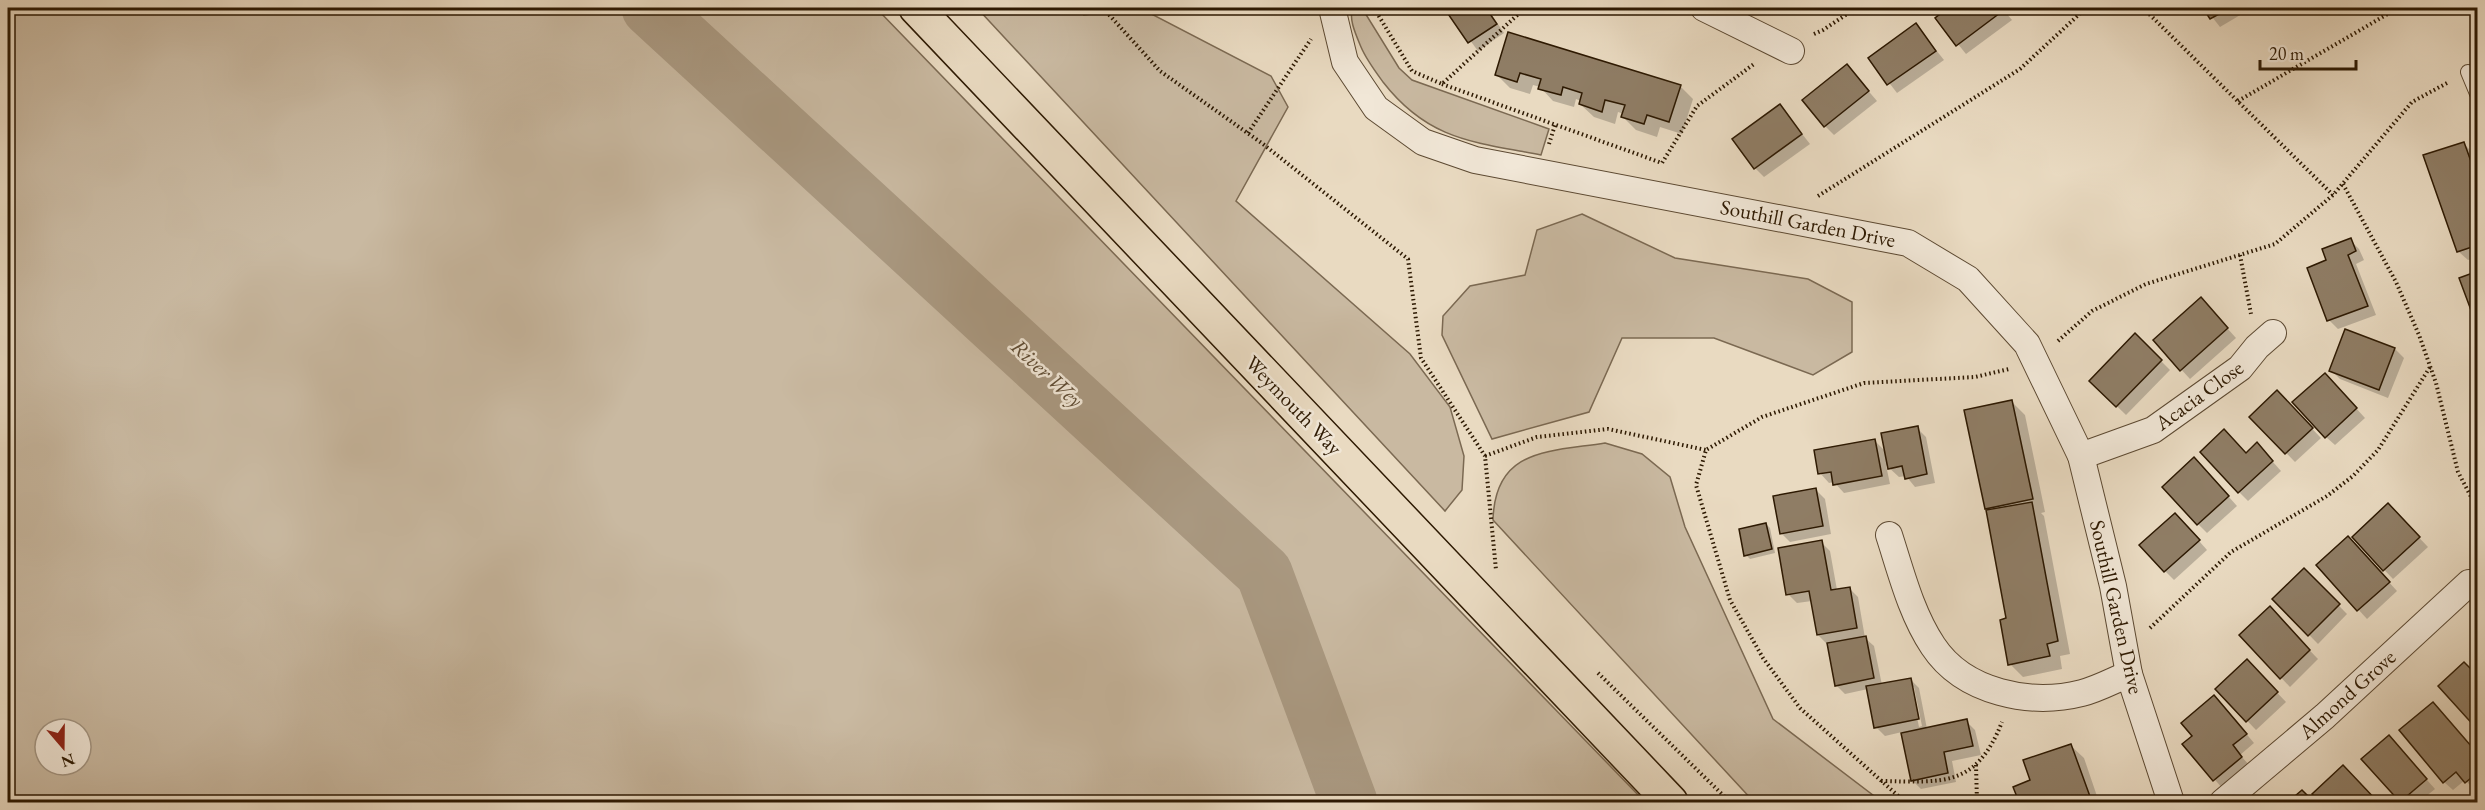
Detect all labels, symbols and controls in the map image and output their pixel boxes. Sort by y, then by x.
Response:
scale bar [2260,33,2356,71]
text: 20 m [2269,42,2304,65]
street label: Southill Garden Drive [1718,193,1898,253]
water label: River Wey [1005,332,1089,414]
street label: Weymouth Way [1240,349,1349,461]
street label: Acacia Close [2149,354,2248,437]
street label: Southill Garden Drive [2084,517,2150,697]
street label: Almond Grove [2292,643,2401,745]
north arrow [33,717,93,777]
text: N [58,749,78,773]

